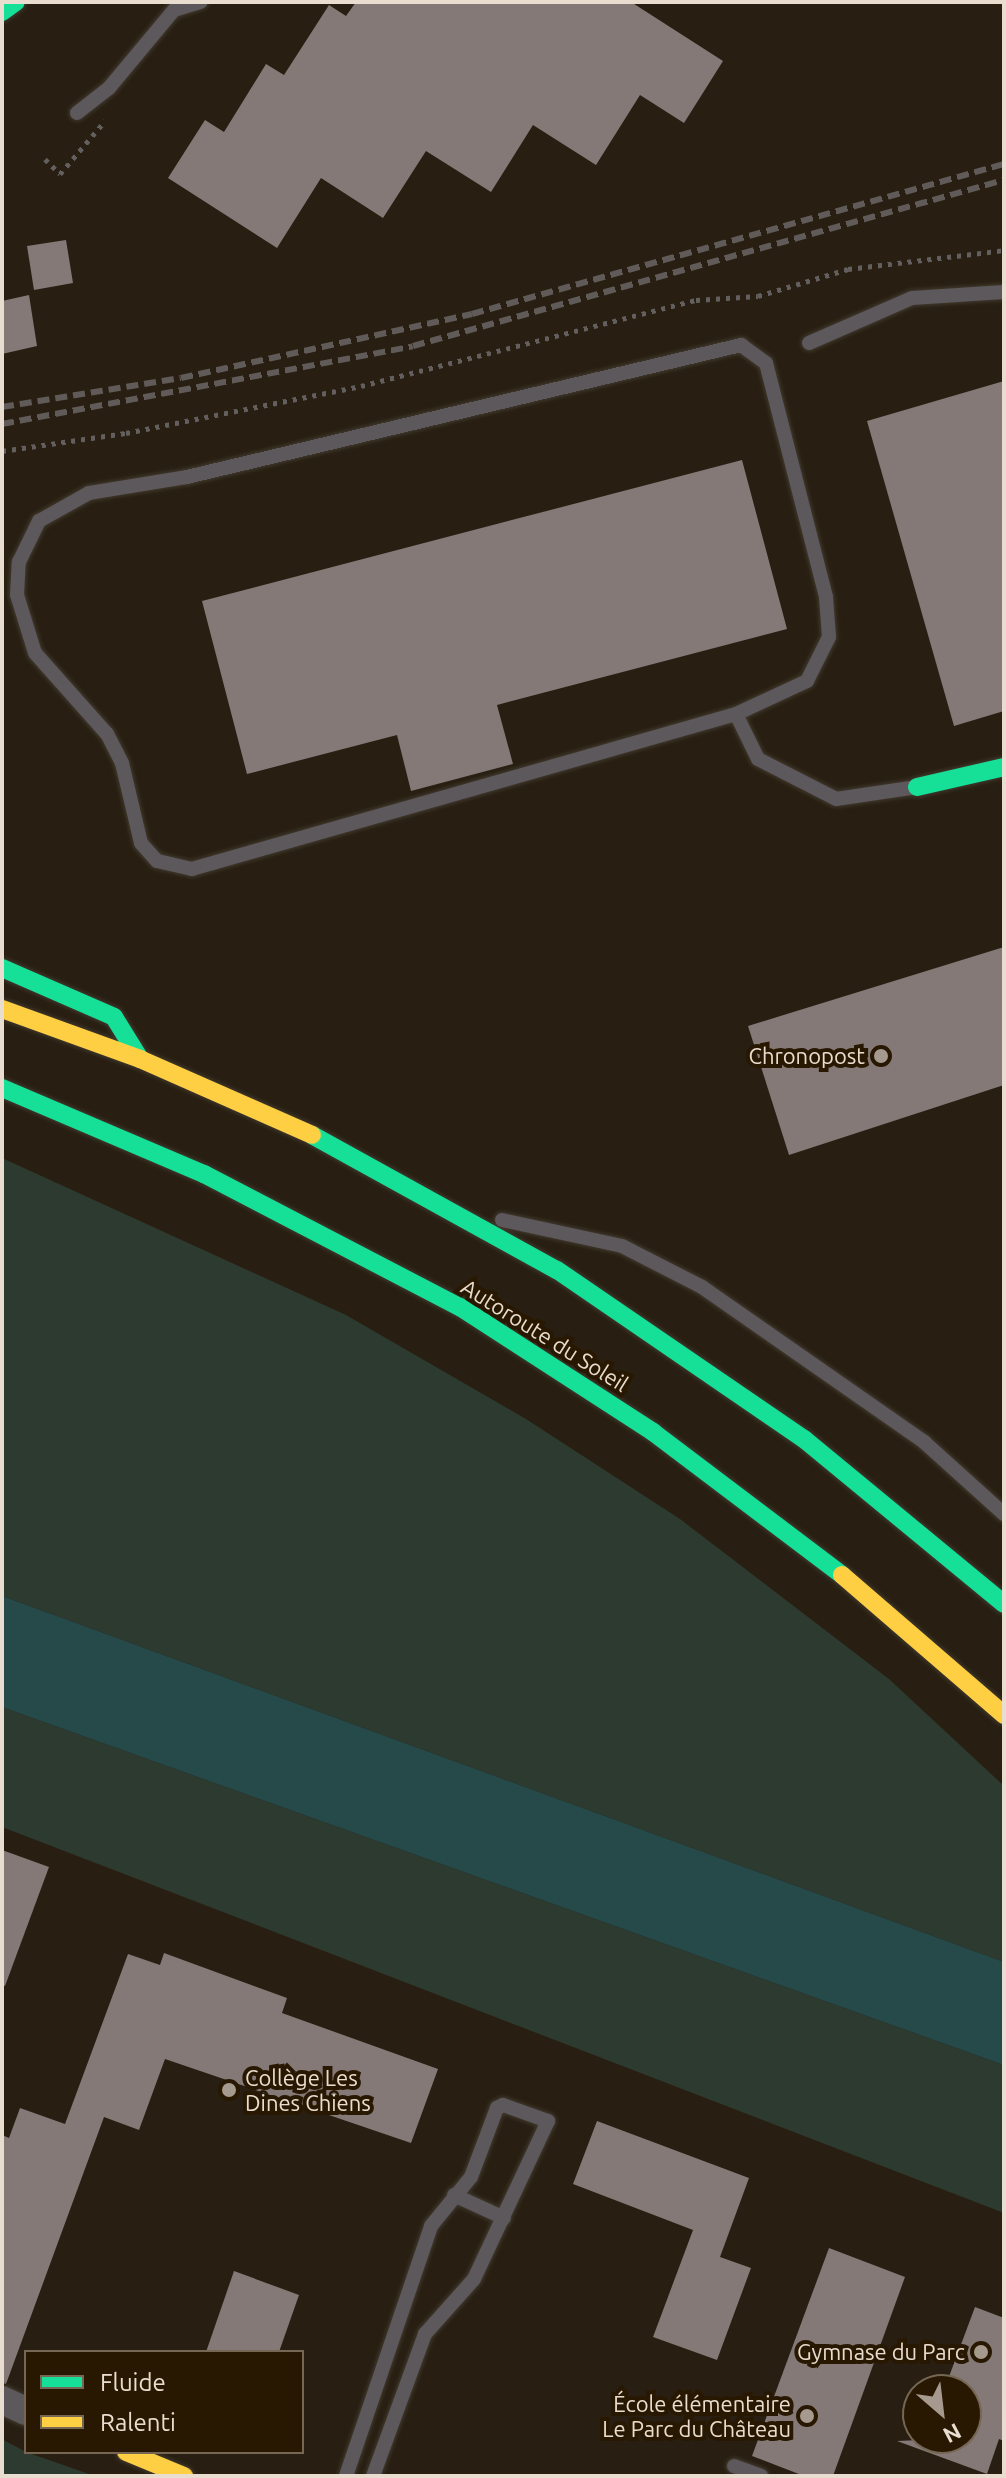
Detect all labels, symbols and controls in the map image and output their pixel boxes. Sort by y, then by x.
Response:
place label: Chronopost [748,1043,865,1069]
marker: Chronopost [872,1047,890,1065]
street label: Autoroute du Soleil [457,1273,633,1397]
place label: Collège Les Dines Chiens [245,2064,371,2116]
marker: Collège Les Dines Chiens [220,2081,238,2099]
place label: Gymnase du Parc [797,2339,965,2365]
marker: Gymnase du Parc [972,2343,990,2361]
legend [24,2350,304,2454]
text: Fluide [100,2369,166,2396]
north arrow [902,2374,982,2454]
place label: École élémentaire Le Parc du Château [602,2390,791,2442]
marker: École élémentaire Le Parc du Château [798,2407,816,2425]
text: Ralenti [100,2409,176,2436]
text: N [939,2419,966,2449]

